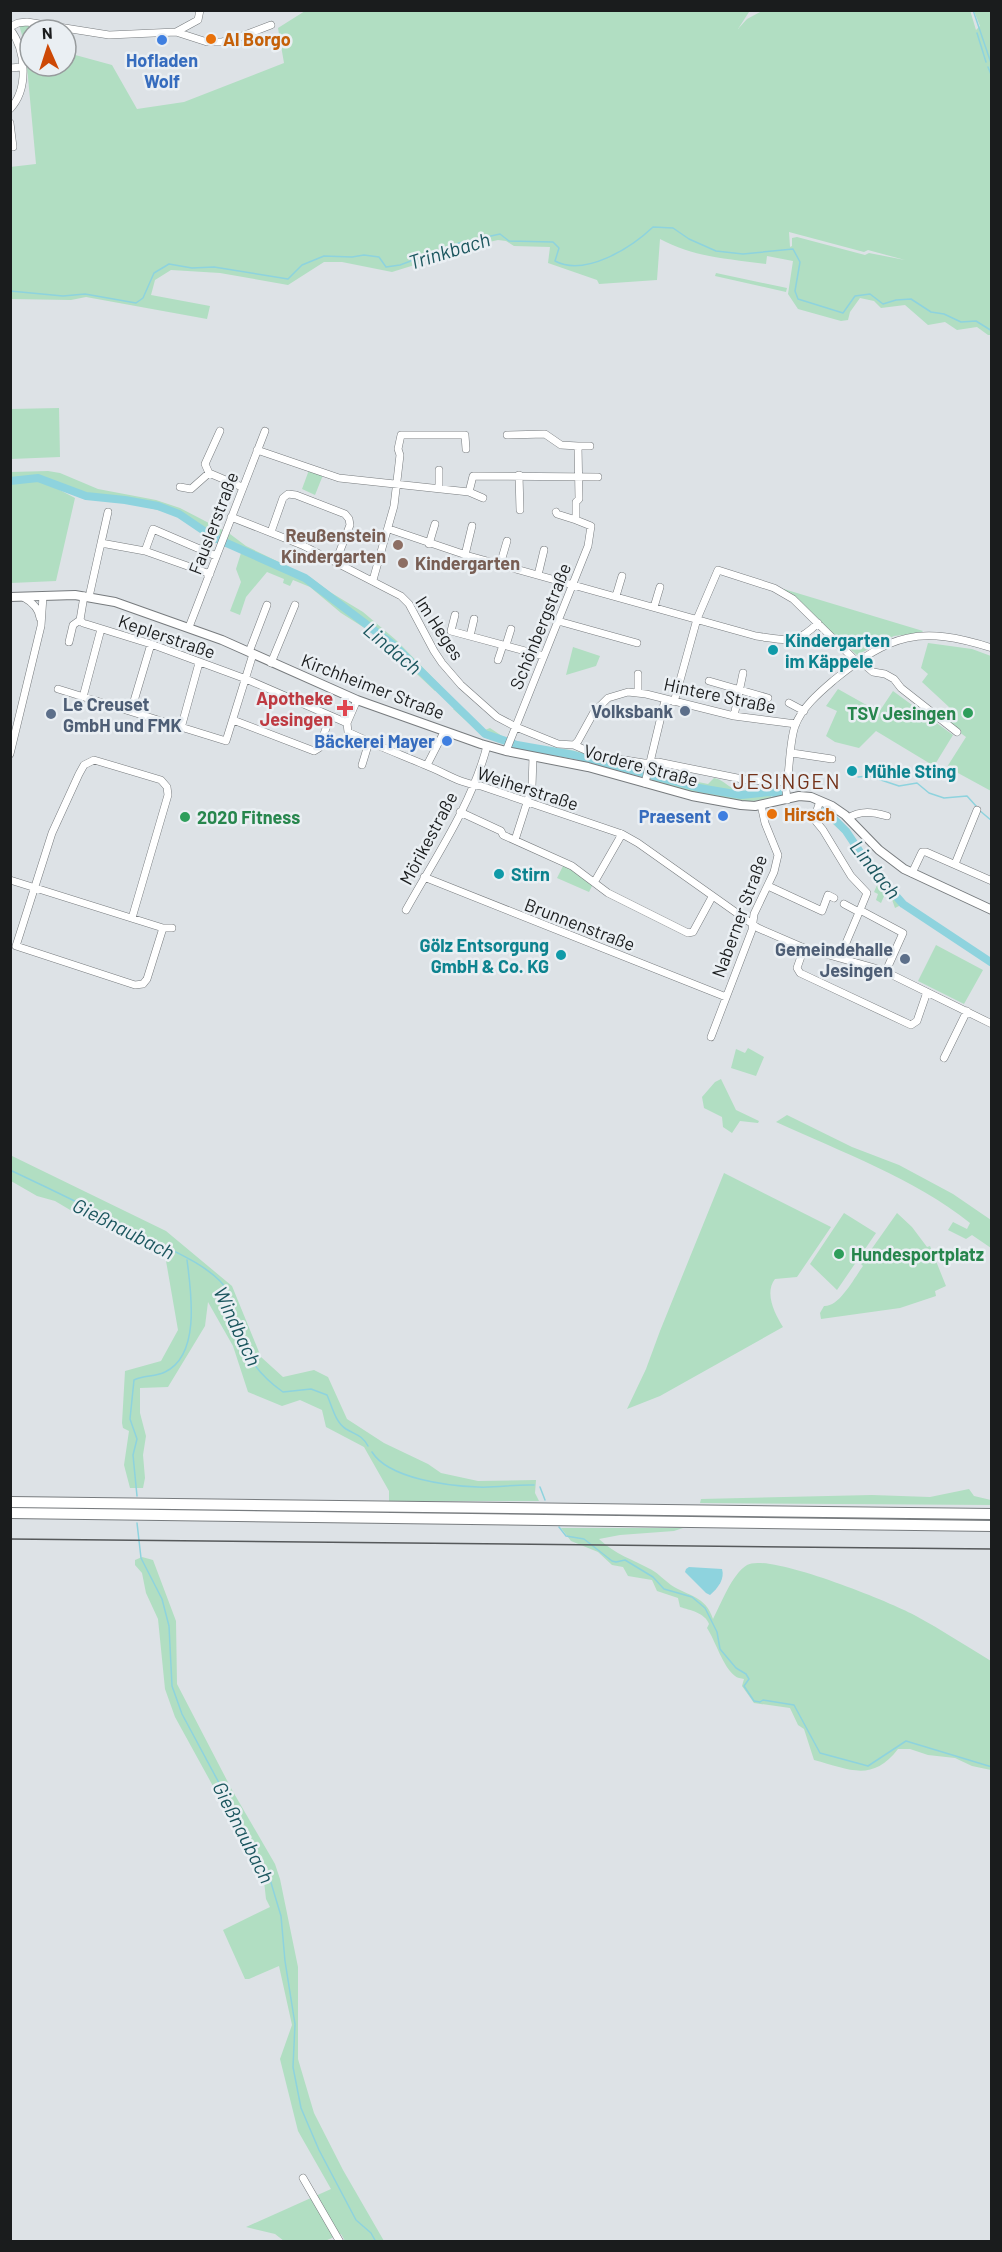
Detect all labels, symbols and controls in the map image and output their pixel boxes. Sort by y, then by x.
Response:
north arrow [18,18,78,78]
text: N [41,23,53,42]
place label: Al Borgo [223,28,291,50]
marker: Al Borgo [204,32,218,46]
marker: Hofladen Wolf [155,33,169,47]
place label: Hofladen Wolf [126,49,198,92]
water label: Trinkbach [405,226,493,274]
street label: Fauslerstraße [183,469,243,577]
place label: Reußenstein Kindergarten [281,524,386,567]
marker: Reußenstein Kindergarten [391,538,405,552]
place label: Kindergarten [415,552,520,574]
marker: Kindergarten [396,556,410,570]
street label: Schönbergstraße [505,560,575,692]
street label: Im Heges [411,592,469,664]
street label: Keplerstraße [116,609,218,663]
water label: Lindach [359,617,427,679]
place label: Kindergarten im Käppele [785,629,890,672]
marker: Kindergarten im Käppele [766,643,780,657]
street label: Kirchheimer Straße [298,649,448,723]
street label: Hintere Straße [662,672,778,718]
place label: Apotheke Jesingen [256,687,333,730]
place label: Le Creuset GmbH und FMK [63,693,182,736]
place label: Volksbank [591,700,673,722]
marker: Apotheke Jesingen [338,701,352,715]
place label: TSV Jesingen [847,702,956,724]
marker: Volksbank [678,704,692,718]
marker: TSV Jesingen [961,706,975,720]
marker: Le Creuset GmbH und FMK [44,707,58,721]
place label: Bäckerei Mayer [314,730,435,752]
marker: Bäckerei Mayer [440,734,454,748]
street label: Vordere Straße [581,739,701,791]
place label: Mühle Sting [864,760,956,782]
street label: Weiherstraße [475,761,581,815]
marker: Mühle Sting [845,764,859,778]
district label: JESINGEN [733,768,841,793]
street label: Mörikestraße [394,788,462,888]
place label: Hirsch [784,803,835,825]
place label: Praesent [639,805,711,827]
place label: 2020 Fitness [197,806,300,828]
marker: Hirsch [765,807,779,821]
marker: Praesent [716,809,730,823]
marker: 2020 Fitness [178,810,192,824]
water label: Lindach [846,835,906,903]
street label: Naberner Straße [707,852,771,980]
place label: Stirn [511,863,550,885]
marker: Stirn [492,867,506,881]
street label: Brunnenstraße [522,893,638,955]
place label: Gölz Entsorgung GmbH & Co. KG [419,934,549,977]
place label: Gemeindehalle Jesingen [775,938,893,981]
marker: Gölz Entsorgung GmbH & Co. KG [554,948,568,962]
marker: Gemeindehalle Jesingen [898,952,912,966]
water label: Gießnaubach [69,1192,179,1264]
place label: Hundesportplatz [851,1243,984,1265]
marker: Hundesportplatz [832,1247,846,1261]
water label: Windbach [209,1283,267,1369]
water label: Gießnaubach [208,1777,280,1887]

